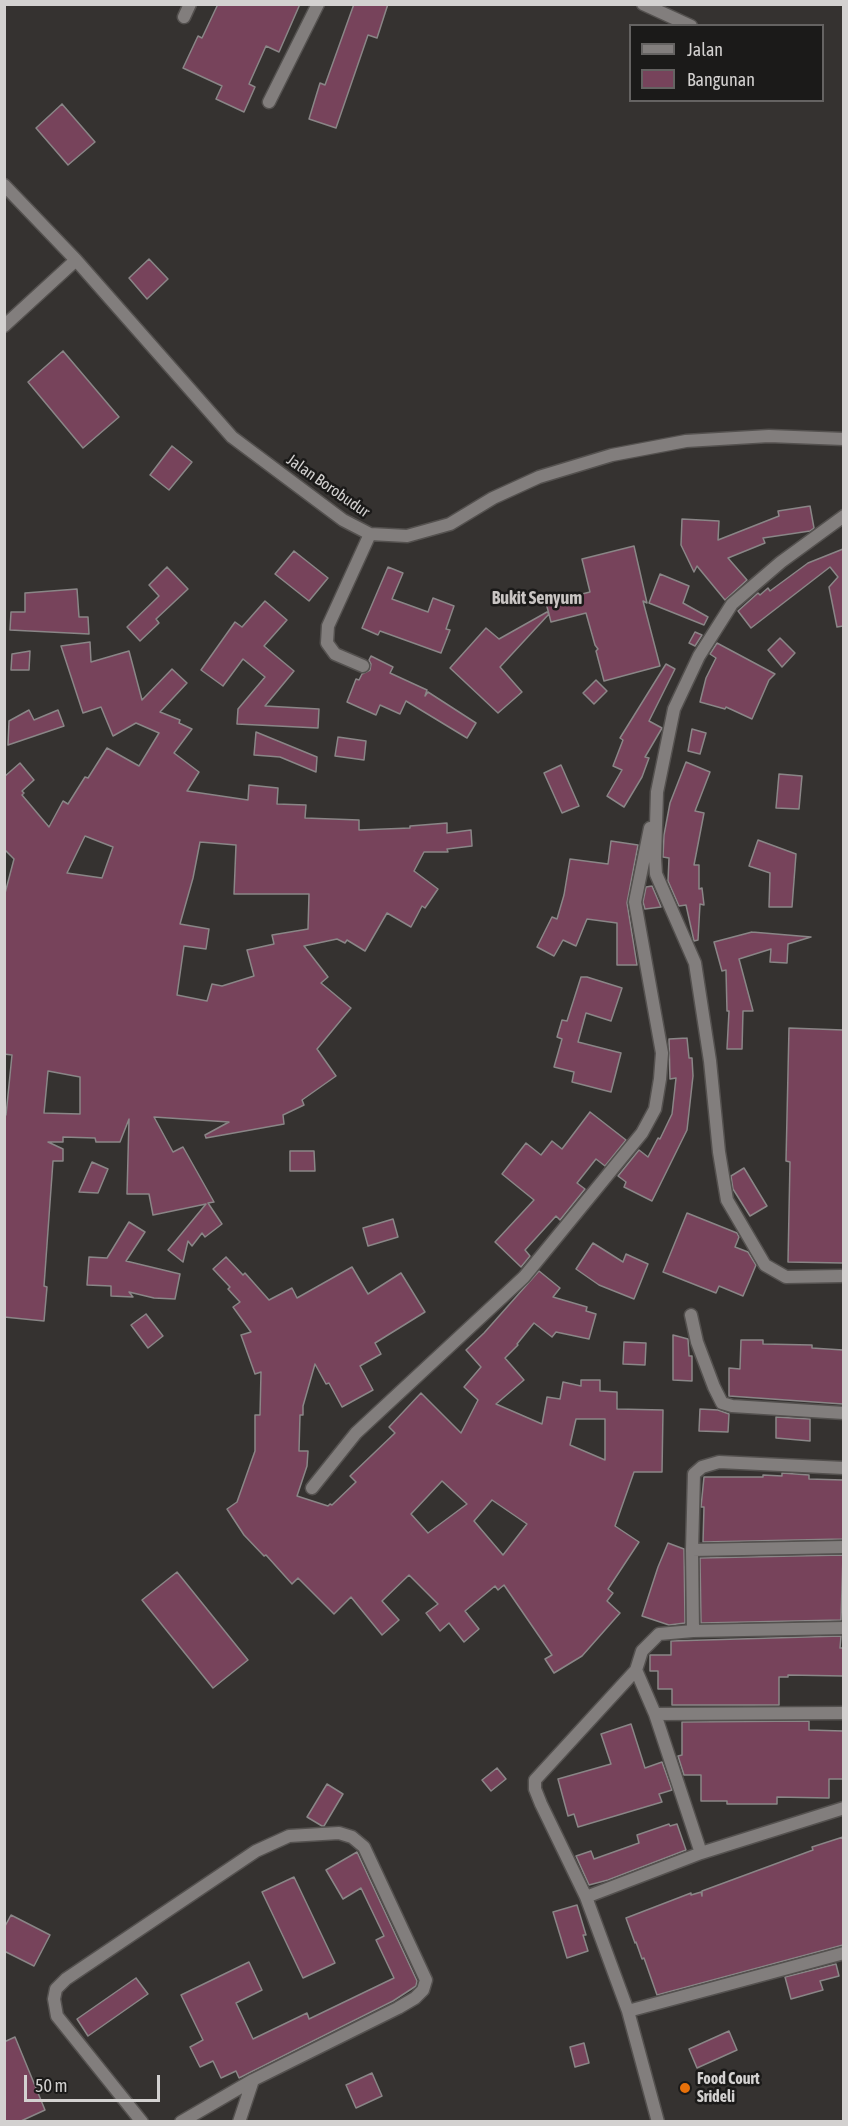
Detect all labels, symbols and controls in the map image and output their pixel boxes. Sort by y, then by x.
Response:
legend [629,24,824,102]
text: Jalan [687,39,723,60]
text: Bangunan [687,69,755,90]
street label: Jalan Borobudur [283,450,373,522]
district label: Bukit Senyum [492,587,582,609]
scale bar [27,2063,164,2101]
place label: Food Court Srideli [697,2069,760,2107]
text: 50 m [35,2075,67,2096]
marker: Food Court Srideli [678,2081,692,2095]

